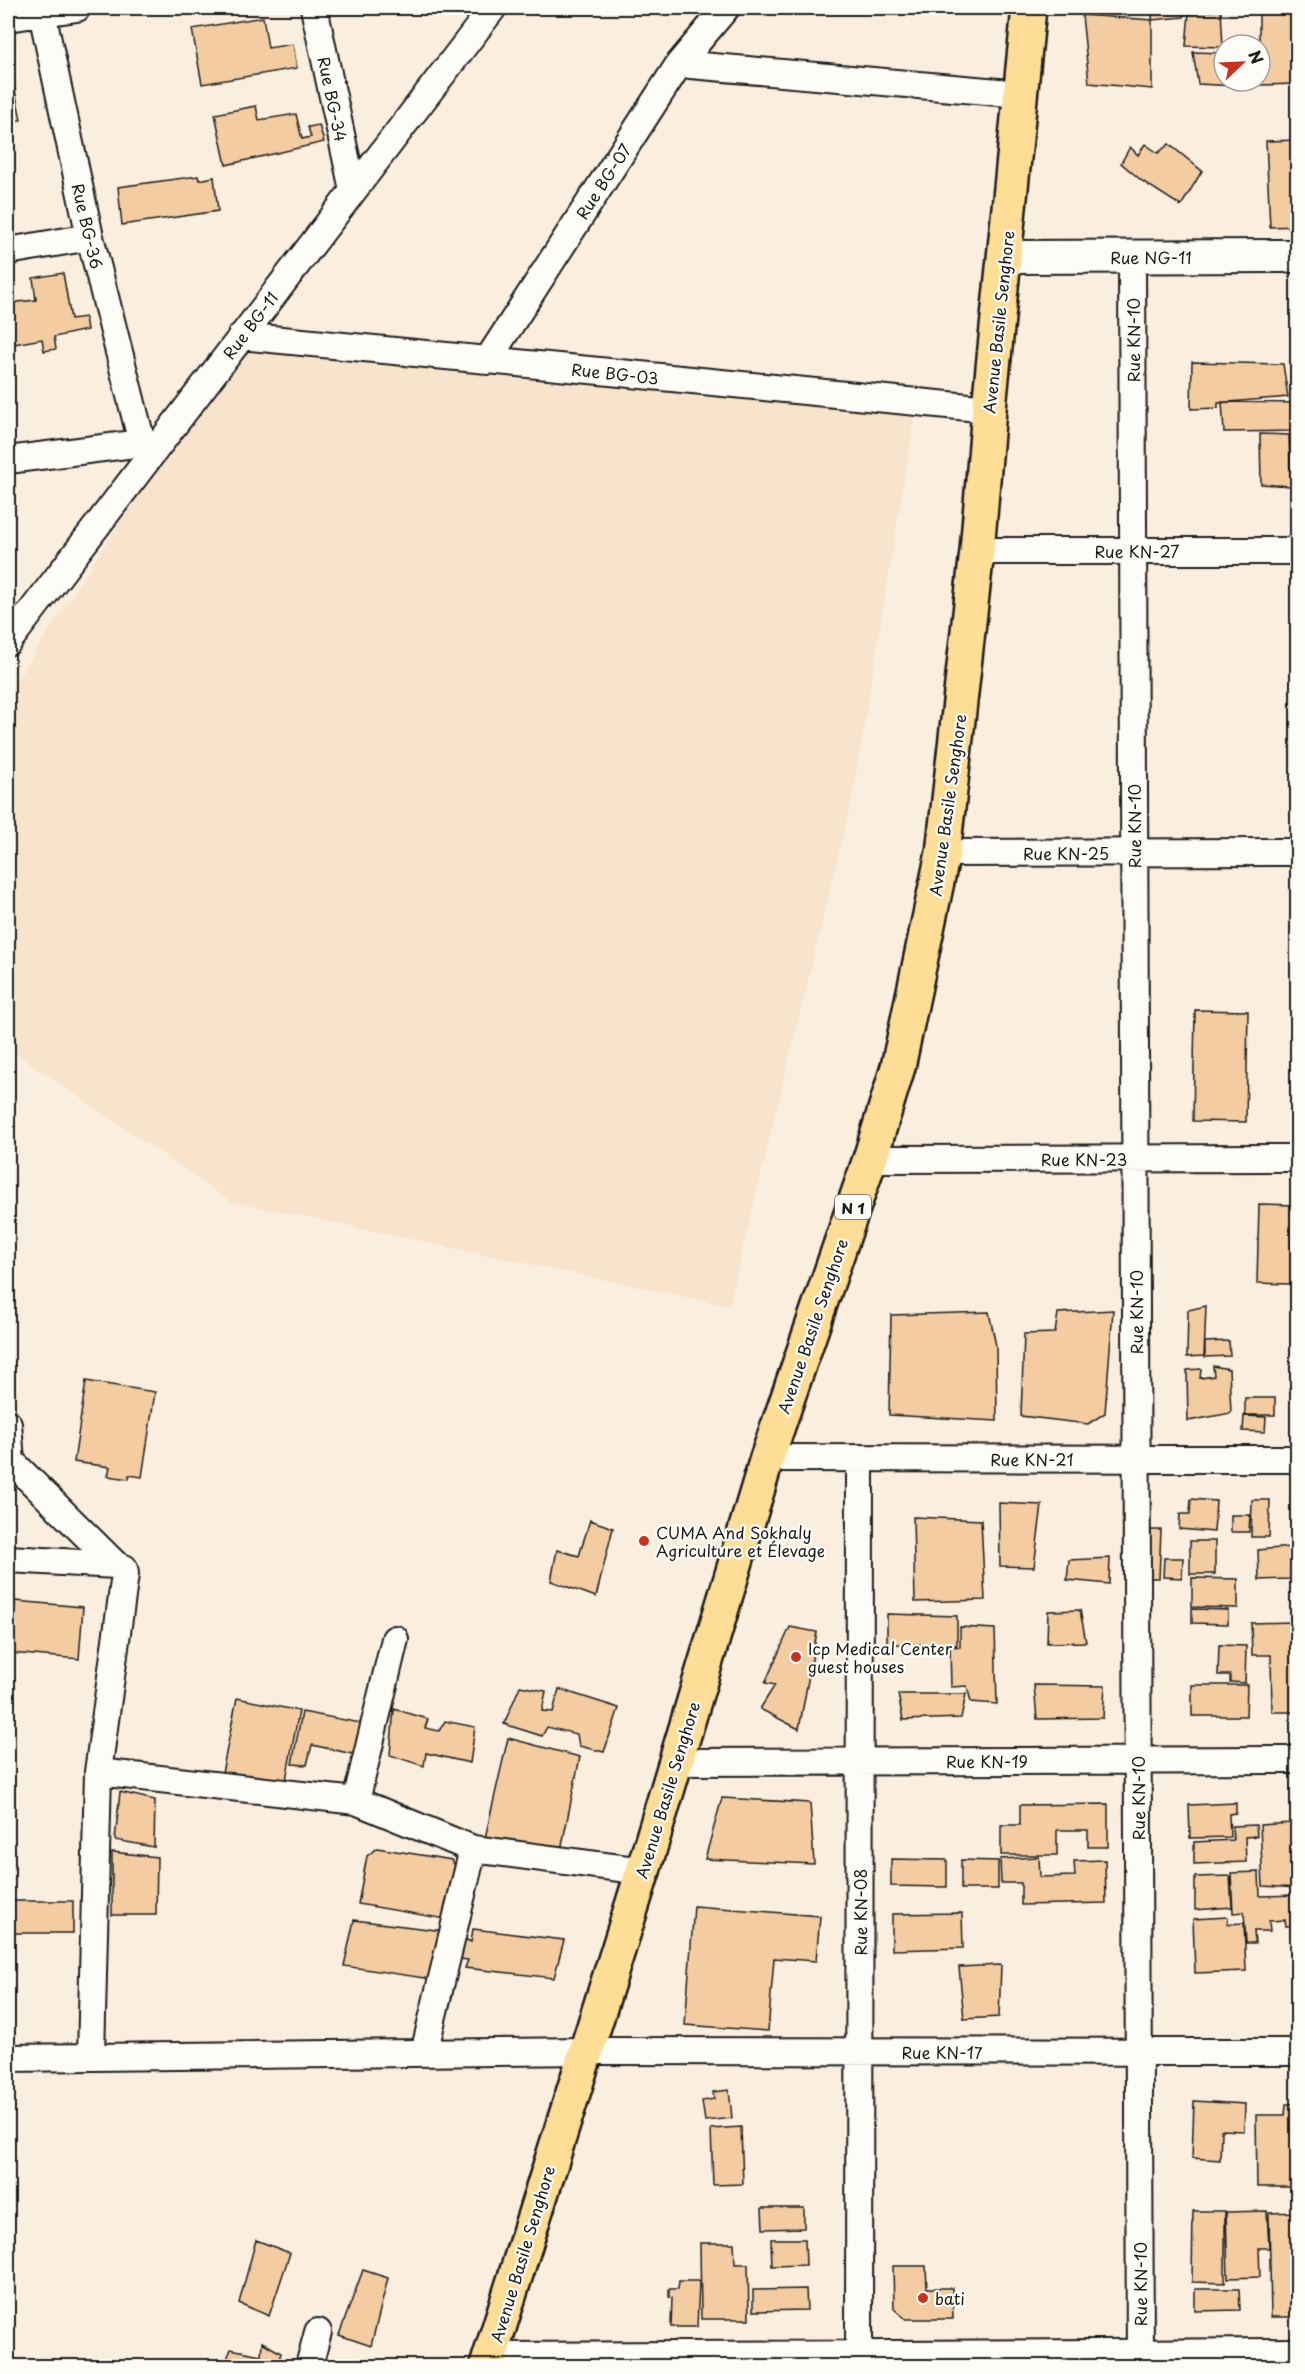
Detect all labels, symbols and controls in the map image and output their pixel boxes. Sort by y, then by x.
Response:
north arrow [1212,33,1272,93]
text: N [1243,46,1270,67]
street label: Rue BG-34 [312,54,354,144]
street label: Rue BG-07 [570,138,636,224]
street label: Rue BG-36 [67,181,109,271]
street label: Avenue Basile Senghore [976,229,1020,415]
street label: Rue NG-11 [1110,245,1192,269]
street label: Rue BG-11 [217,286,283,364]
street label: Rue KN-10 [1121,298,1145,382]
street label: Rue BG-03 [570,356,660,390]
street label: Rue KN-27 [1095,539,1179,563]
street label: Avenue Basile Senghore [922,712,972,898]
street label: Rue KN-10 [1122,784,1146,868]
street label: Rue KN-25 [1023,841,1109,865]
street label: Rue KN-23 [1041,1147,1127,1171]
road number: N 1 [835,1195,871,1219]
street label: Avenue Basile Senghore [771,1235,853,1417]
street label: Rue KN-10 [1124,1270,1148,1354]
street label: Rue KN-21 [990,1447,1074,1471]
place label: CUMA And Sokhaly Agriculture et Élevage [656,1520,825,1562]
marker: CUMA And Sokhaly Agriculture et Élevage [637,1534,651,1548]
place label: Icp Medical Center guest houses [808,1636,953,1678]
marker: Icp Medical Center guest houses [789,1650,803,1664]
street label: Avenue Basile Senghore [629,1699,705,1881]
street label: Rue KN-19 [946,1749,1028,1773]
street label: Rue KN-10 [1126,1756,1150,1840]
street label: Rue KN-08 [848,1868,872,1956]
street label: Rue KN-17 [901,2040,983,2064]
street label: Avenue Basile Senghore [484,2163,560,2345]
street label: Rue KN-10 [1128,2242,1152,2326]
place label: bati [935,2286,965,2310]
marker: bati [916,2291,930,2305]

